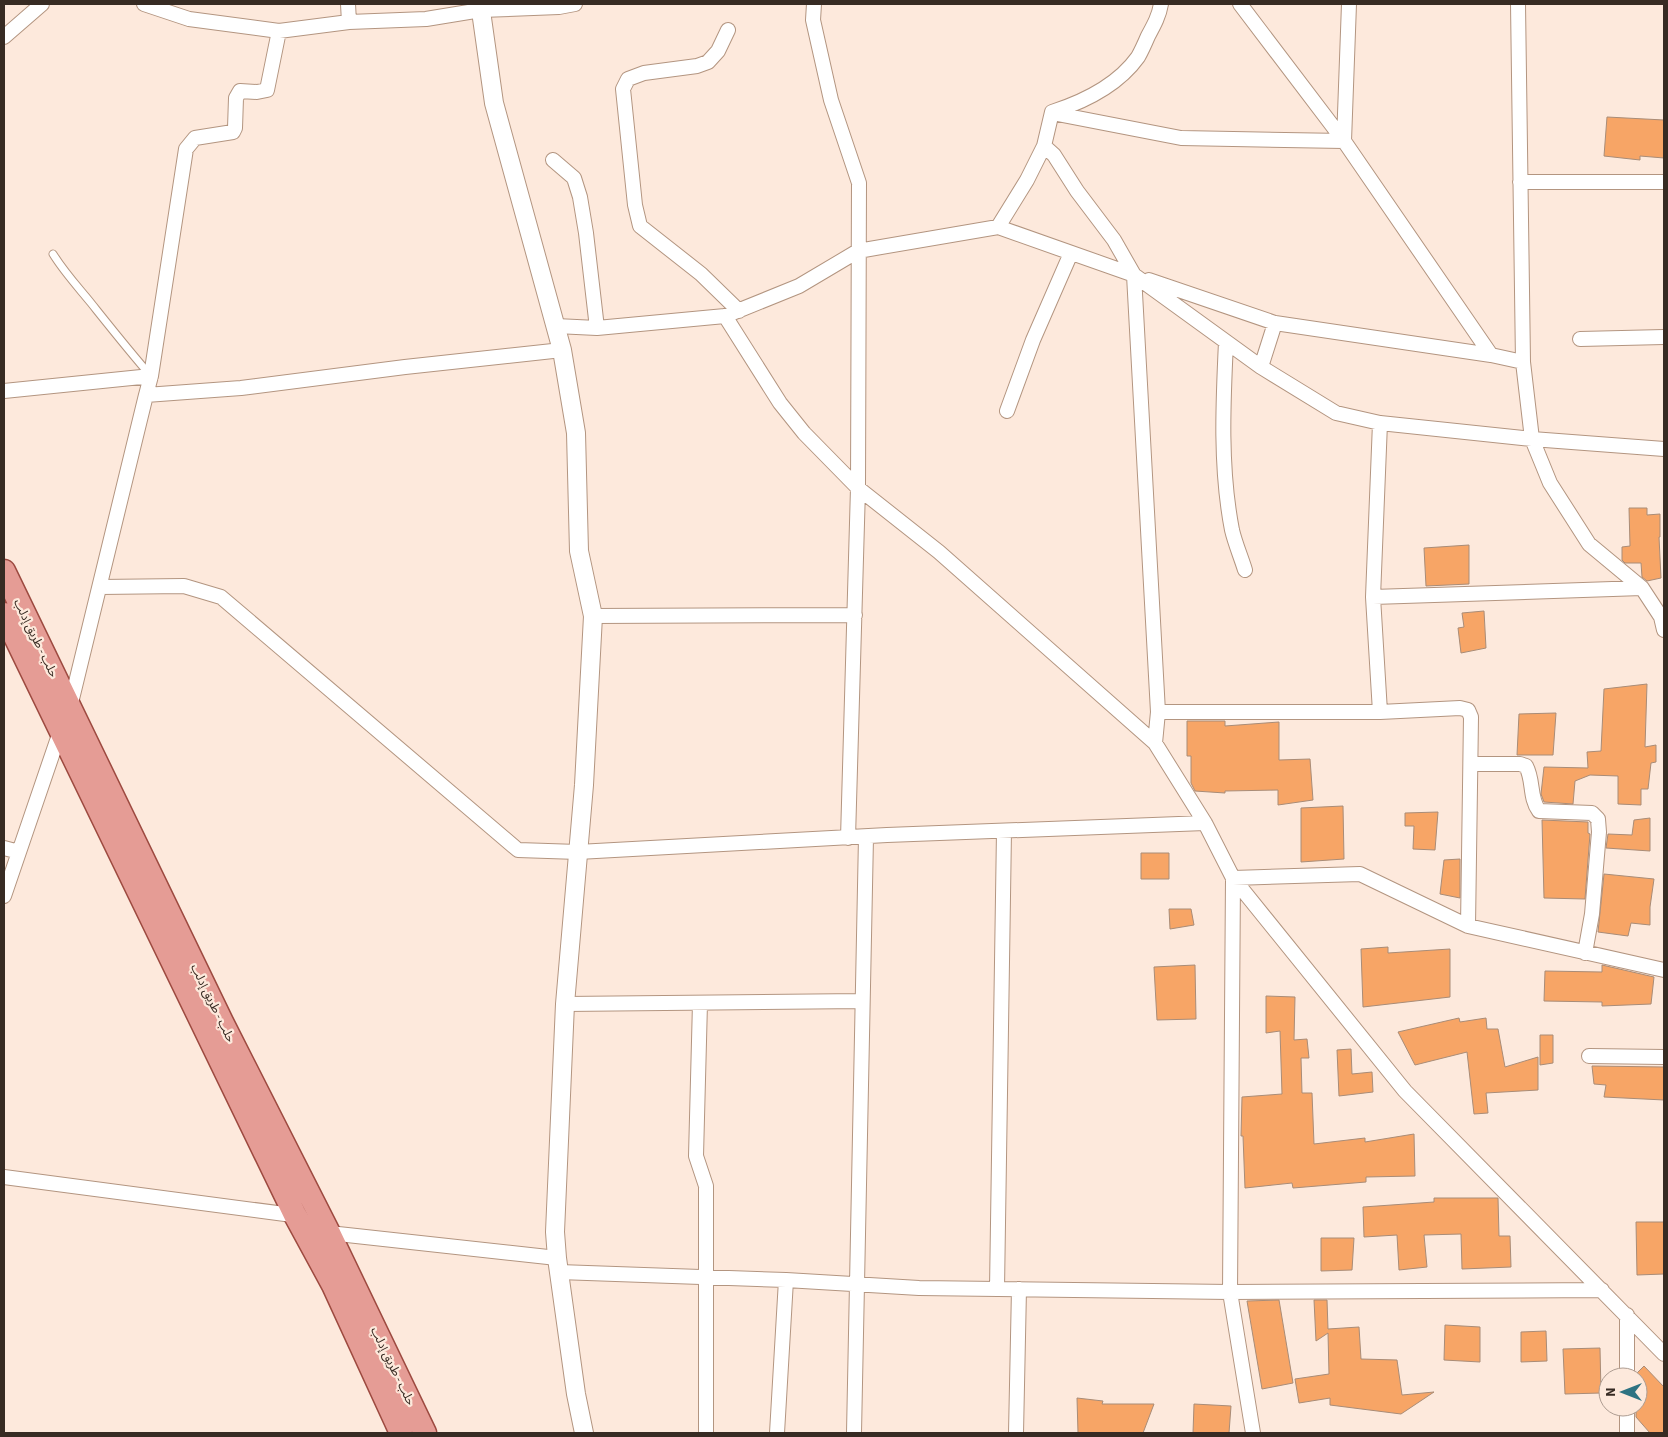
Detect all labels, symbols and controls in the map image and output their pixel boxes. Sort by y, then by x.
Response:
street label: حلب - طريق إدلب [9,596,62,680]
street label: حلب - طريق إدلب [186,961,239,1045]
street label: حلب - طريق إدلب [366,1324,419,1408]
north arrow [1598,1367,1648,1417]
text: N [1601,1387,1621,1397]

